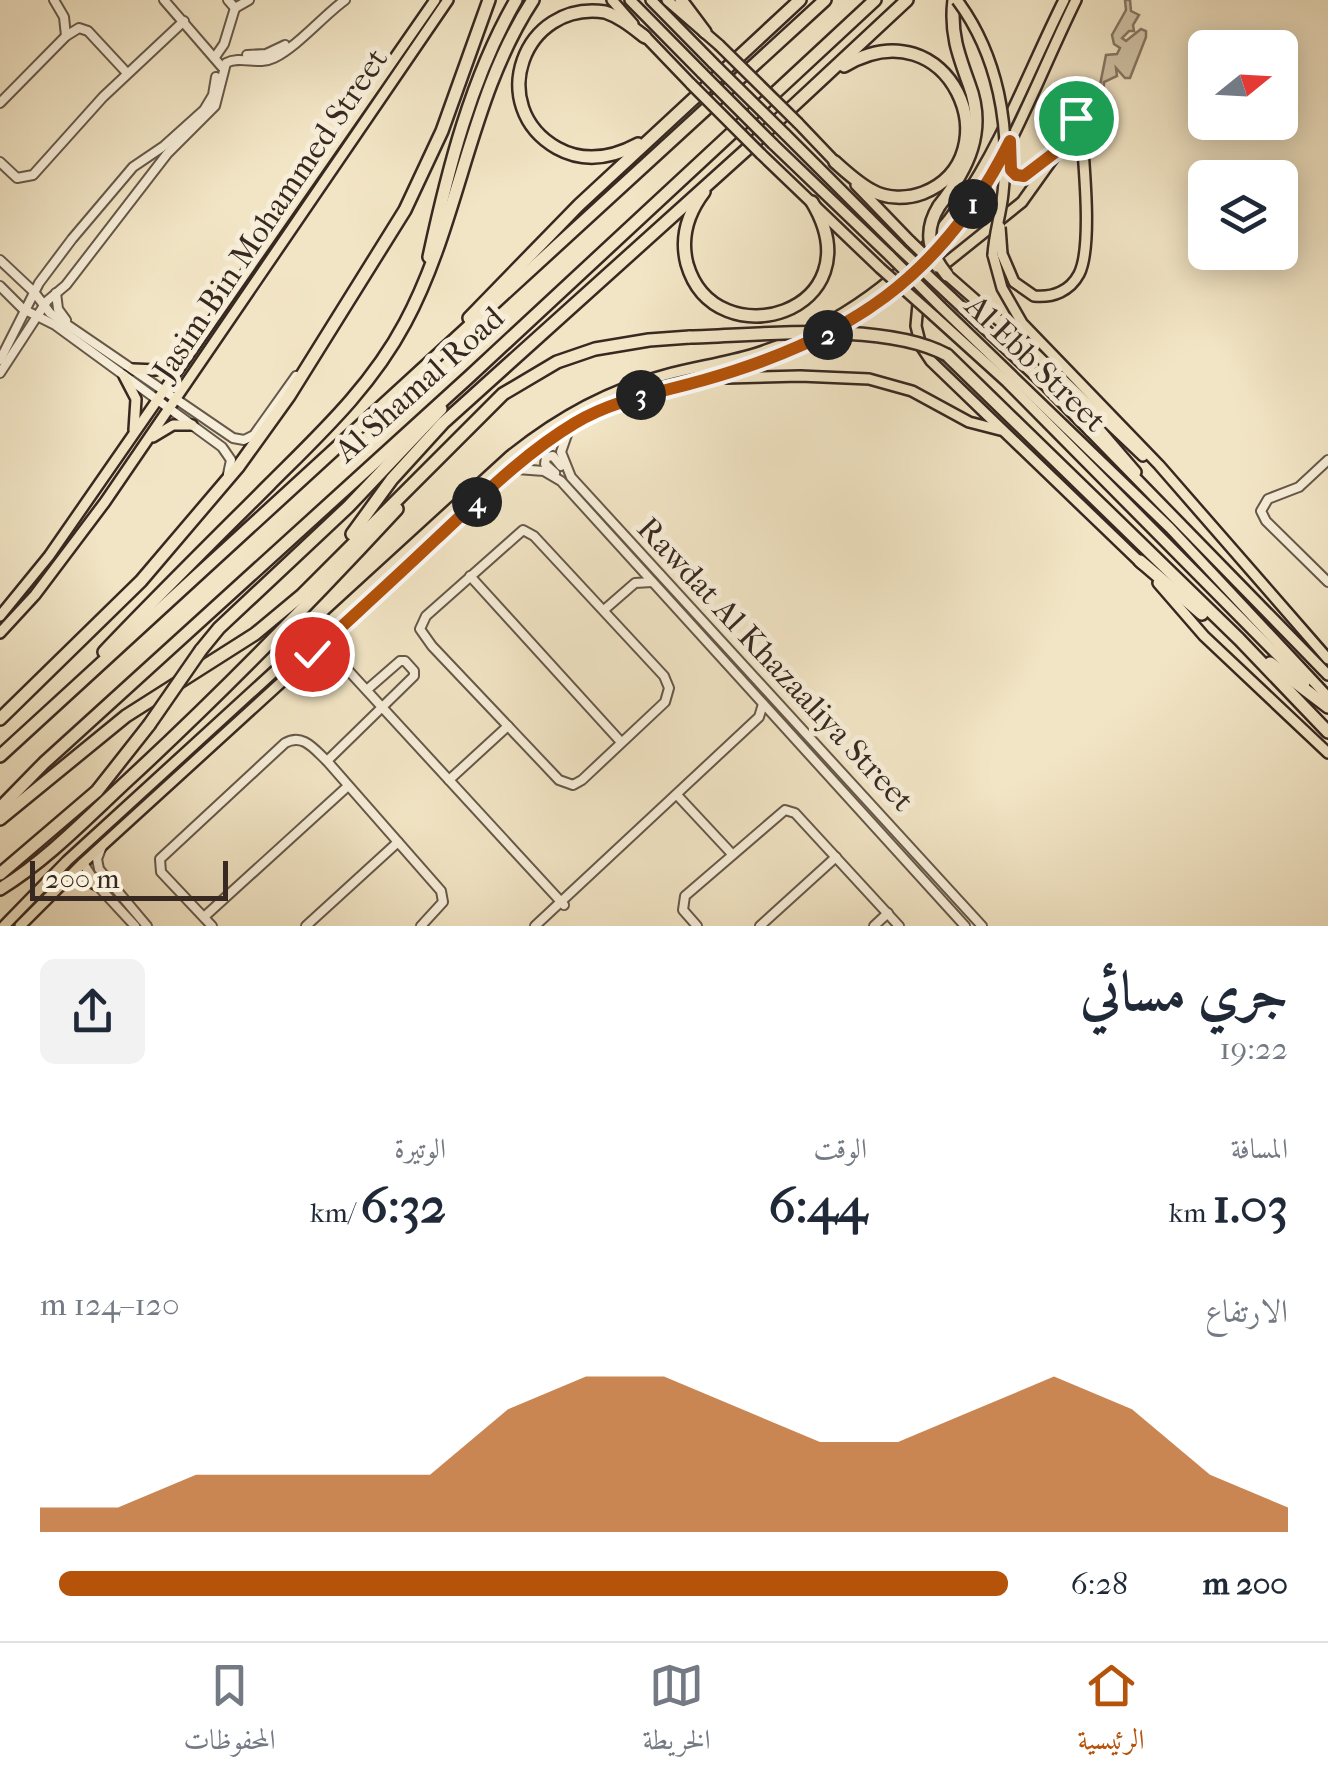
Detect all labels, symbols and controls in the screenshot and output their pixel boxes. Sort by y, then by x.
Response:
north arrow [1188,30,1298,140]
map controls [1188,30,1298,270]
street label: Jasim Bin Mohammed Street [144,41,396,390]
pin [1034,76,1119,161]
icon: arrive [1049,91,1104,146]
button: layers [1188,160,1298,270]
pin: 1 [948,179,998,229]
text: 1 [968,187,978,220]
street label: Al Ebb Street [956,286,1114,440]
street label: Al Shamal Road [326,299,512,471]
pin: 2 [803,310,853,360]
text: 2 [821,318,835,351]
pin: 3 [616,370,666,420]
text: 3 [635,378,647,411]
pin: 4 [452,477,502,527]
text: 4 [469,485,485,518]
street label: Rawdat Al Khazaaliya Street [630,510,922,819]
pin [270,612,355,697]
icon: check [285,627,340,682]
scale bar [30,856,228,900]
text: 200 m [45,862,120,895]
button: share [40,959,145,1064]
text: جري مسائي [1080,960,1288,1024]
text: 19:22 [1219,1030,1288,1067]
text: الوتيرة [394,1132,446,1165]
text: الوقت [813,1132,867,1165]
text: المسافة [1231,1132,1288,1165]
text: 6:32 [361,1176,446,1235]
text: 6:44 [769,1176,867,1235]
text: 1.03 [1212,1176,1288,1235]
text: /km [310,1196,361,1229]
text: km [1169,1196,1212,1229]
text: 120–124 m [40,1286,180,1323]
text: الارتفاع [1205,1293,1288,1330]
text: 6:28 [1070,1565,1128,1602]
text: 200 m [1203,1565,1288,1602]
tab: المحفوظات [183,1658,276,1767]
tab: الخريطة [642,1658,711,1767]
tab: الرئيسية [1077,1658,1145,1767]

